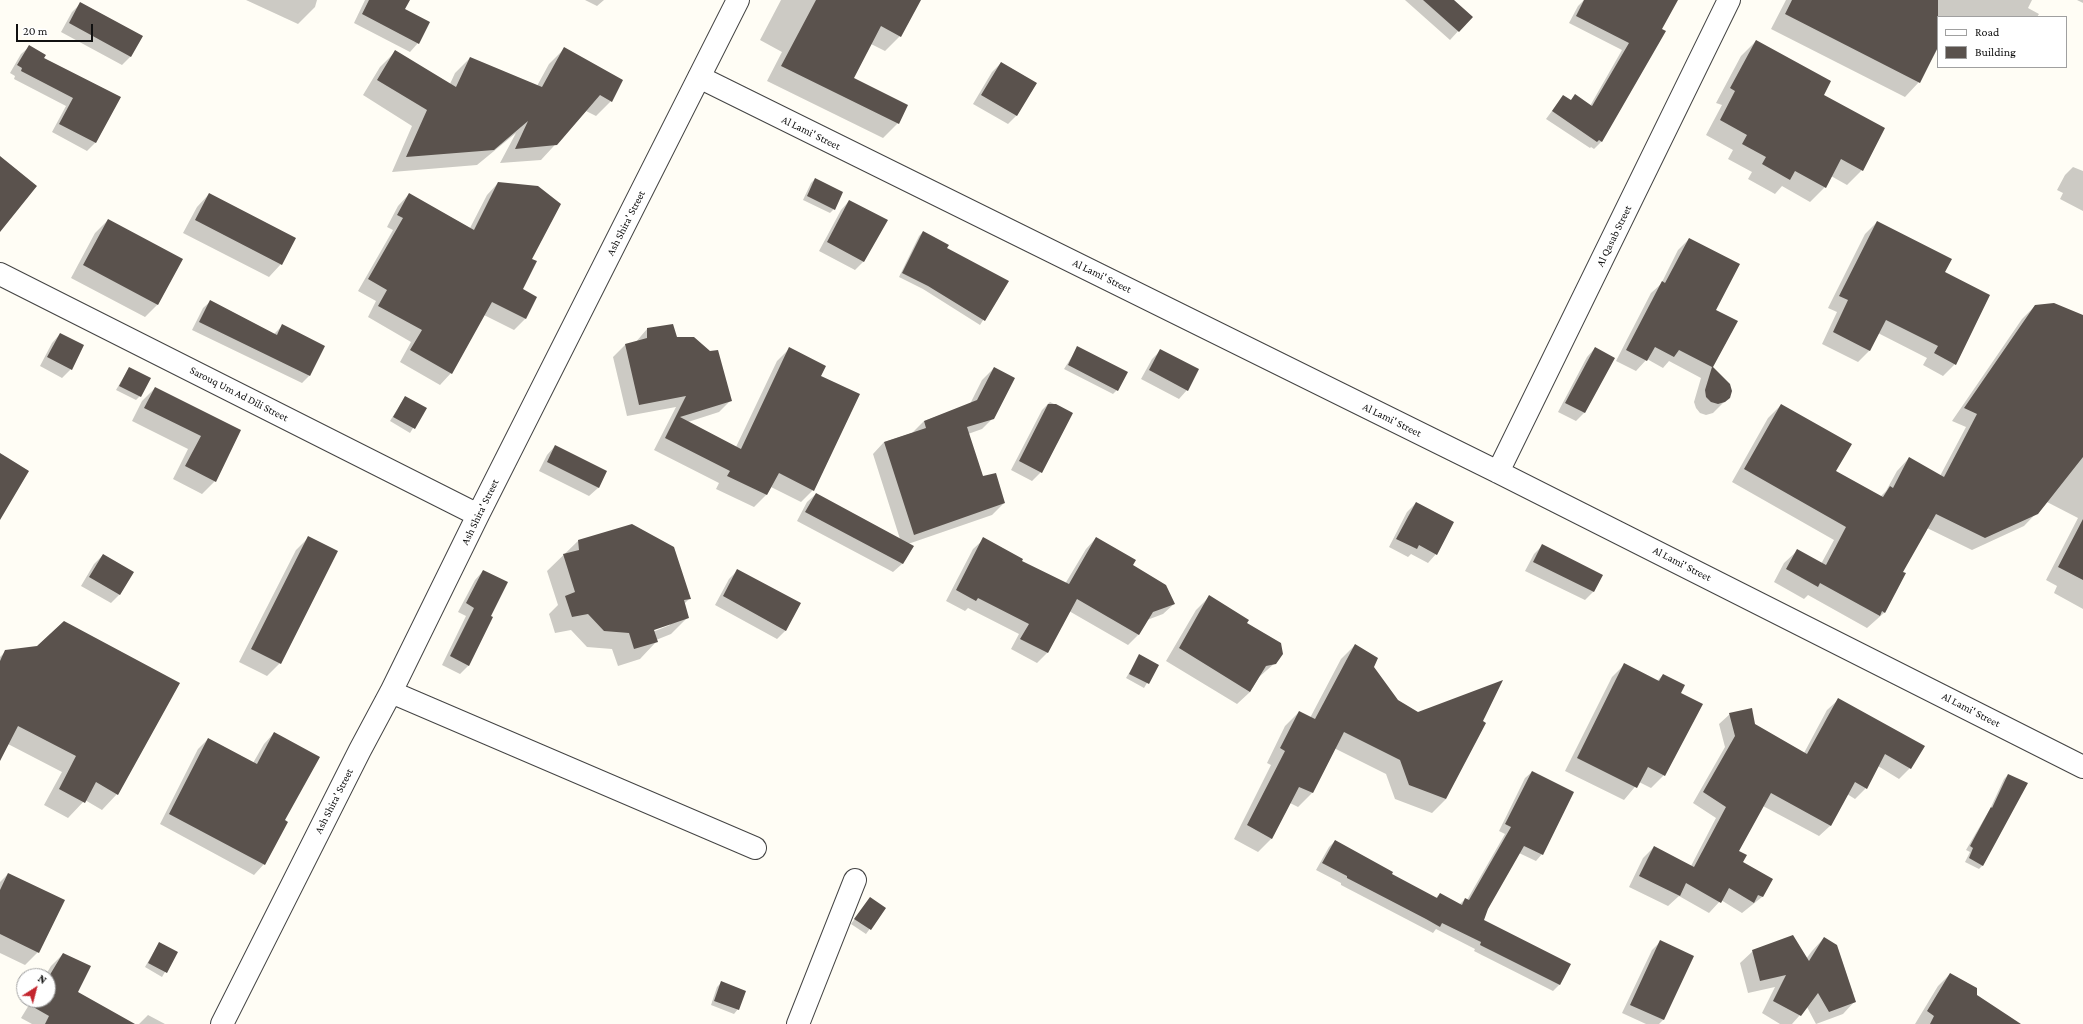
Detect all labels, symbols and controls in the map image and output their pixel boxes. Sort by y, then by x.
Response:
scale bar [18,16,95,42]
legend [1937,16,2067,68]
text: 20 m [23,24,47,38]
text: Road [1975,25,1999,39]
text: Building [1975,45,2016,59]
street label: Al Lami' Street [779,113,843,153]
street label: Ash Shira' Street [604,188,648,258]
street label: Al Qasab Street [1593,203,1635,269]
street label: Al Lami' Street [1070,256,1134,296]
street label: Sarouq Um Ad Dili Street [188,363,290,425]
street label: Al Lami' Street [1360,400,1424,440]
street label: Ash Shira' Street [458,477,502,547]
street label: Al Lami' Street [1651,544,1713,584]
street label: Al Lami' Street [1940,690,2002,730]
street label: Ash Shira' Street [312,766,356,836]
north arrow [16,968,56,1008]
text: N [36,972,49,986]

